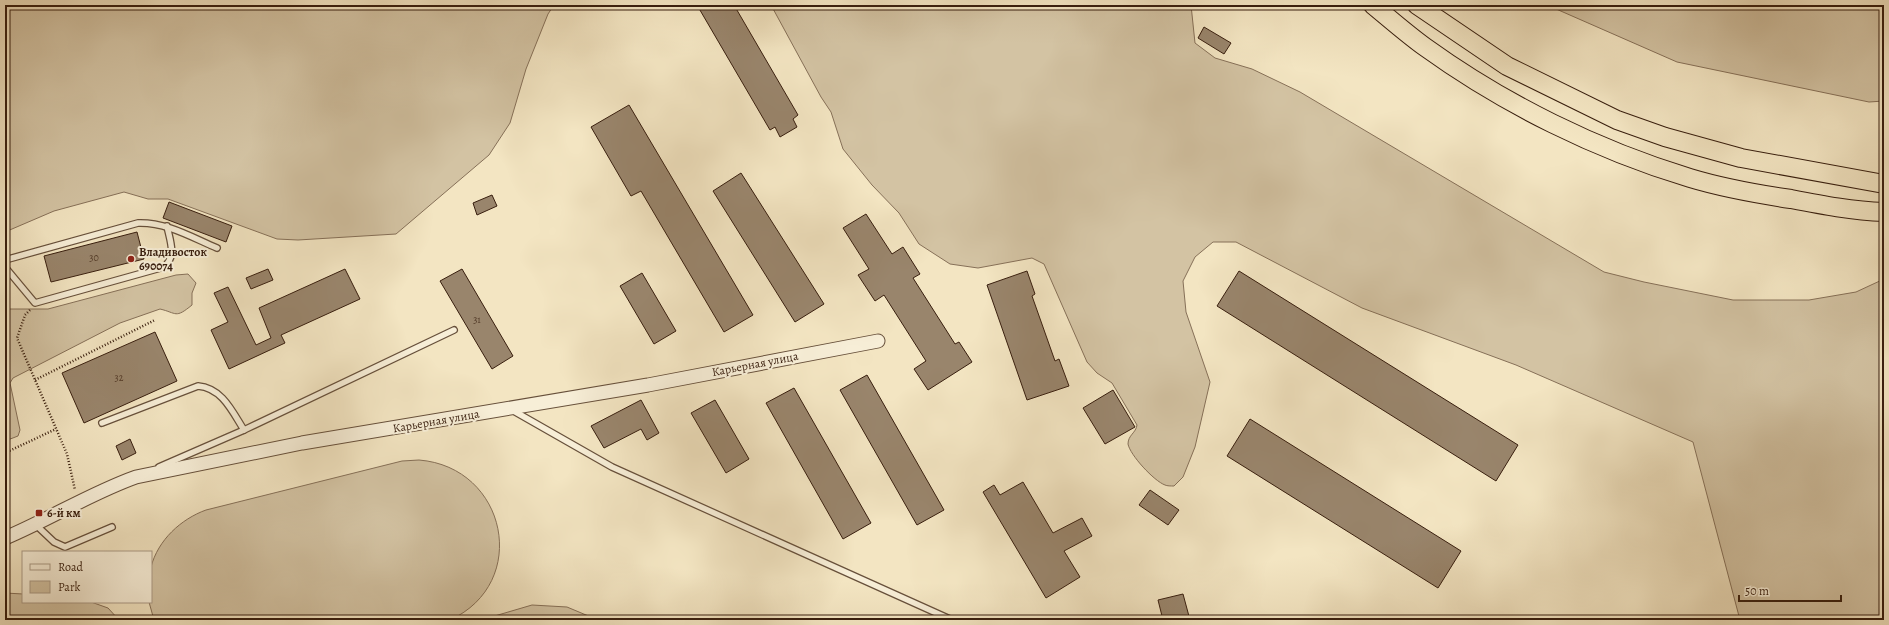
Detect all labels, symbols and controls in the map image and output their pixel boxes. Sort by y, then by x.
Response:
place label: Владивосток 690074 [139,244,207,274]
house number: 30 [89,251,99,264]
marker: Владивосток 690074 [126,254,136,264]
house number: 31 [473,313,481,326]
street label: Карьерная улица [710,348,800,380]
house number: 32 [115,371,124,384]
street label: Карьерная улица [391,405,481,436]
place label: 6-й км [47,505,81,521]
marker: 6-й км [34,508,44,518]
legend [22,551,152,603]
text: Road [58,559,84,575]
scale bar [1739,577,1841,603]
text: Park [58,579,81,595]
text: 50 m [1745,583,1769,599]

